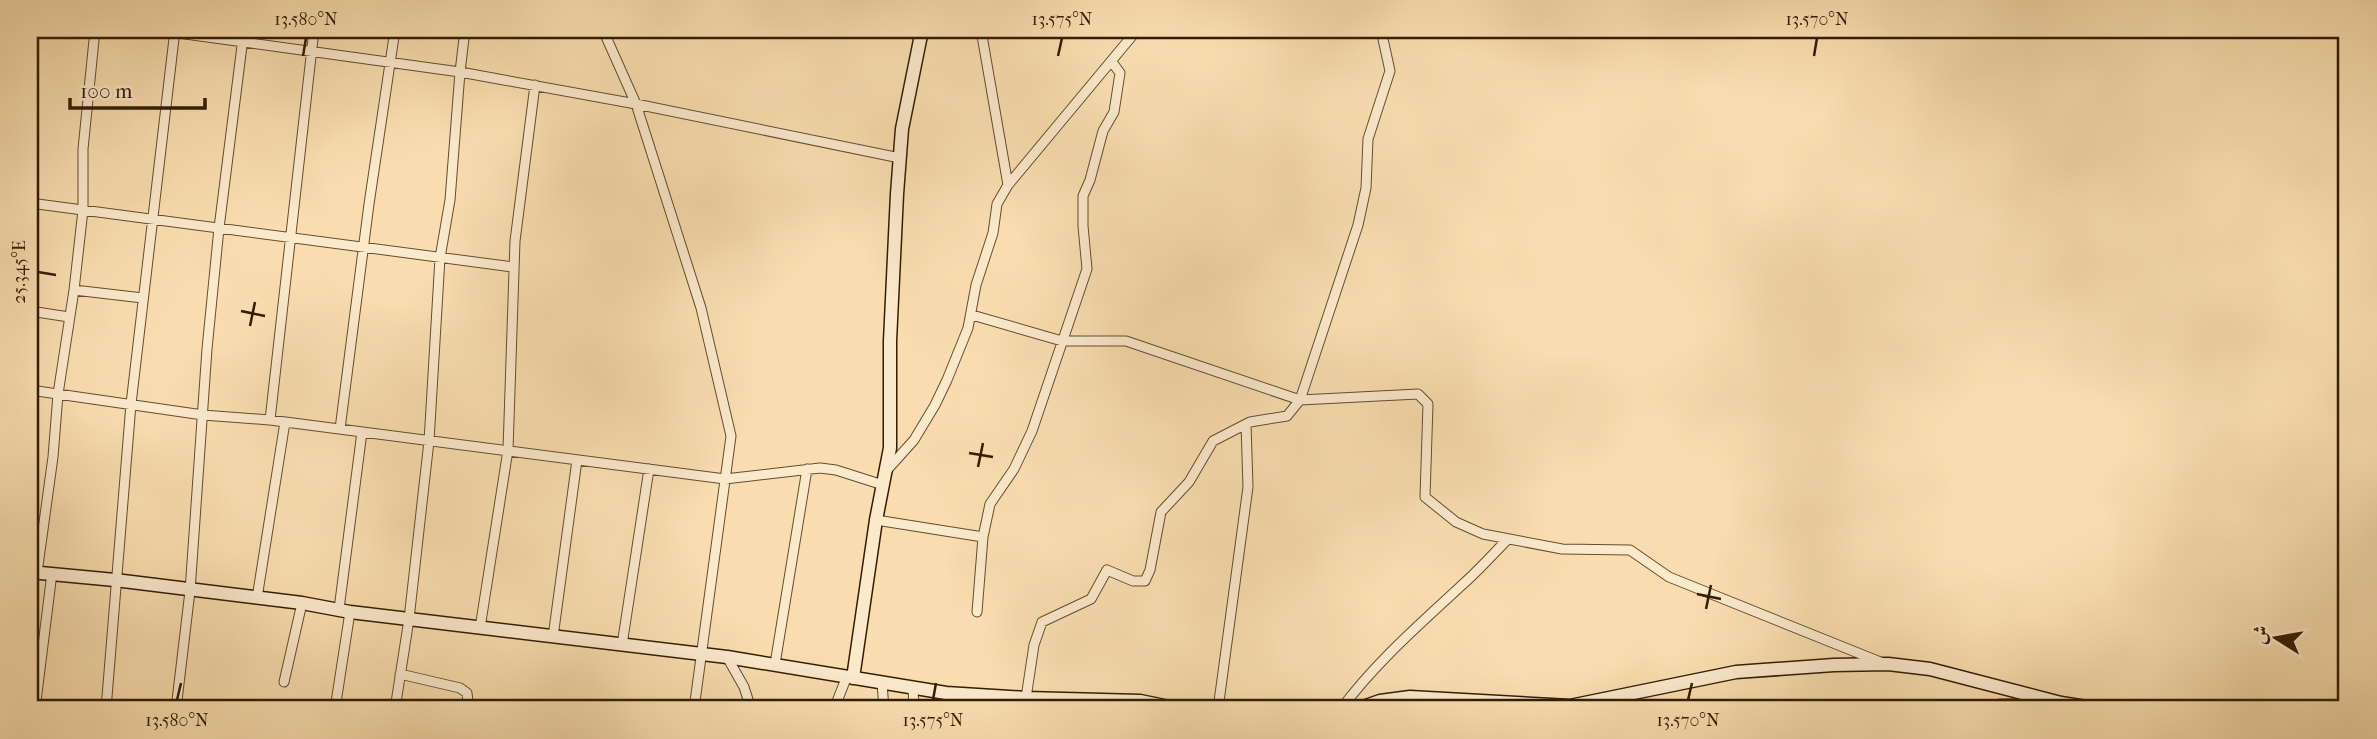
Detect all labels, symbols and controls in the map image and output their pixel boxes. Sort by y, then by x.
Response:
text: 13.580°N [274,9,338,30]
text: 13.575°N [1031,9,1093,30]
text: 13.570°N [1785,9,1849,30]
scale bar [70,66,205,110]
text: 100 m [80,79,133,103]
text: 25.345°E [9,240,30,304]
north arrow [2240,602,2310,672]
text: ش [2248,624,2273,646]
text: 13.580°N [145,710,209,731]
text: 13.575°N [902,710,964,731]
text: 13.570°N [1656,710,1720,731]

